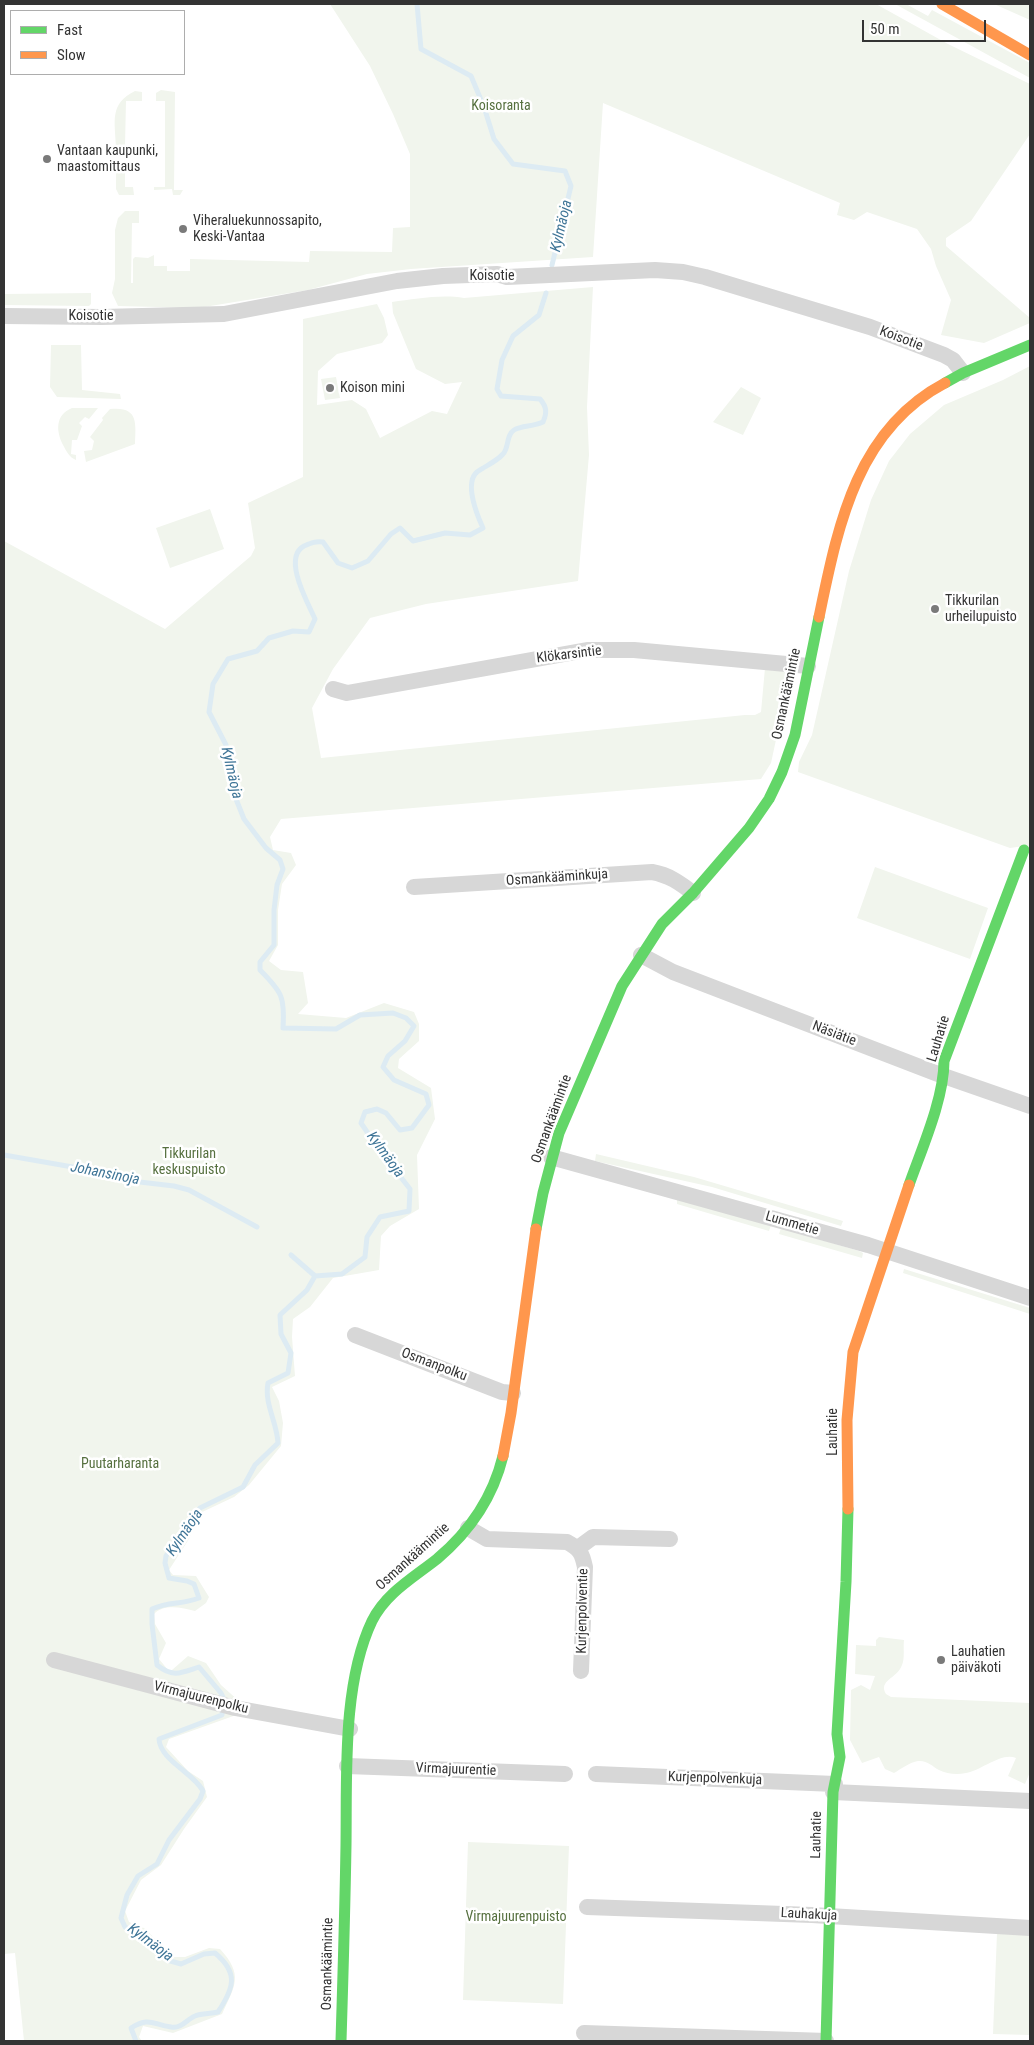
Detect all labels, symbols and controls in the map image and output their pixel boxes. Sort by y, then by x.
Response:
legend [10,10,185,75]
scale bar [864,10,988,42]
text: 50 m [870,20,900,38]
text: Fast [57,21,82,39]
text: Slow [57,46,86,64]
park label: Koisoranta [471,98,531,114]
place label: Vantaan kaupunki, maastomittaus [57,143,158,176]
marker: Vantaan kaupunki, maastomittaus [41,153,53,165]
water label: Kylmäoja [547,198,577,254]
place label: Viheraluekunnossapito, Keski-Vantaa [193,213,322,246]
marker: Viheraluekunnossapito, Keski-Vantaa [177,223,189,235]
street label: Koisotie [469,268,515,284]
street label: Koisotie [68,308,114,324]
street label: Koisotie [877,323,925,355]
place label: Koison mini [340,380,405,396]
marker: Koison mini [324,382,336,394]
place label: Tikkurilan urheilupuisto [945,593,1017,626]
marker: Tikkurilan urheilupuisto [929,603,941,615]
street label: Klökarsintie [535,643,603,667]
street label: Osmankäämintie [769,647,805,741]
water label: Kylmäoja [216,745,246,801]
street label: Osmankääminkuja [506,866,608,890]
street label: Lauhatie [924,1014,954,1064]
street label: Näsiätie [810,1018,858,1050]
street label: Osmankäämintie [528,1072,576,1166]
water label: Kylmäoja [362,1128,408,1182]
park label: Tikkurilan keskuspuisto [153,1146,225,1178]
water label: Johansinoja [69,1158,141,1190]
street label: Lummetie [763,1208,821,1240]
street label: Osmanpolku [399,1345,469,1385]
street label: Lauhatie [825,1408,841,1456]
park label: Puutarharanta [81,1456,159,1472]
water label: Kylmäoja [163,1506,207,1560]
street label: Osmankäämintie [373,1520,453,1594]
street label: Kurjenpolventie [574,1568,592,1654]
place label: Lauhatien päiväkoti [951,1644,1005,1676]
marker: Lauhatien päiväkoti [935,1654,947,1666]
street label: Virmajuurenpolku [152,1678,250,1718]
street label: Virmajuurentie [415,1760,497,1780]
street label: Kurjenpolvenkuja [668,1769,762,1789]
street label: Lauhatie [808,1811,826,1859]
street label: Lauhakuja [780,1905,838,1925]
park label: Virmajuurenpuisto [465,1909,567,1925]
street label: Osmankäämintie [319,1917,337,2011]
water label: Kylmäoja [124,1920,176,1966]

